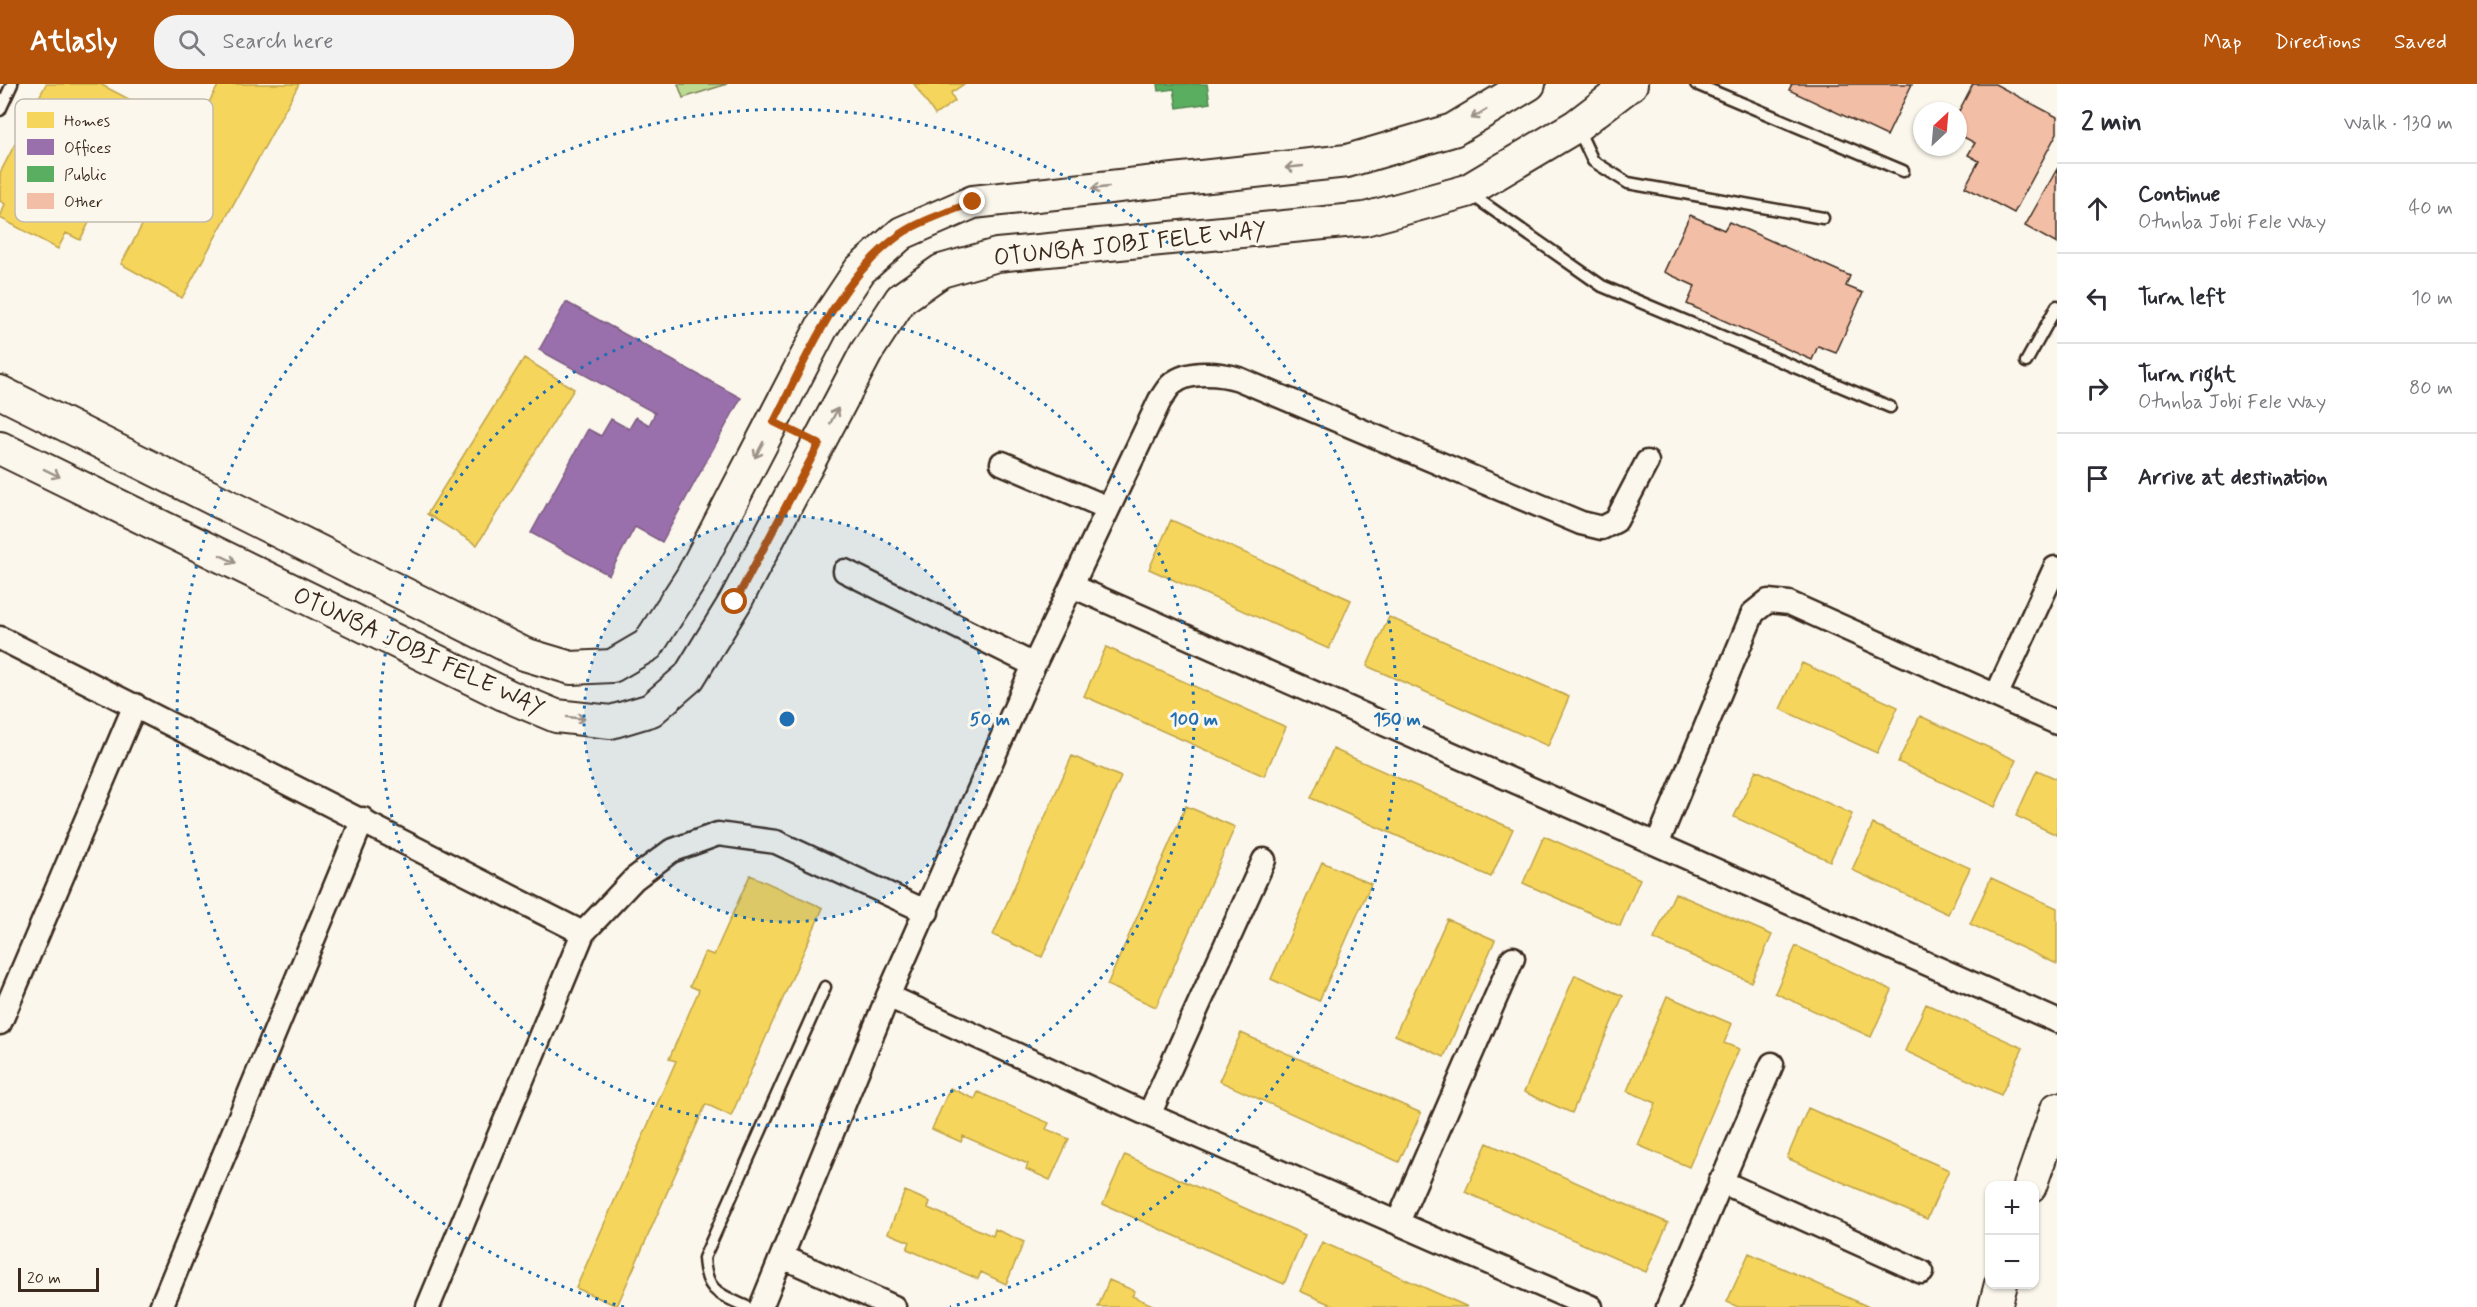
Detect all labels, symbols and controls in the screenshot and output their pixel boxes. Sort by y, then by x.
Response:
search box [154,15,574,69]
text: Atlasly [30,24,118,61]
icon: search [175,26,208,59]
text: Search here [223,28,333,56]
text: Map [2203,28,2242,56]
text: Directions [2275,28,2361,56]
text: Saved [2394,28,2447,56]
legend [15,99,213,222]
north arrow [1913,102,1967,156]
text: 2 min [2081,106,2142,140]
one-way arrow [1471,109,1488,121]
text: Walk · 130 m [2344,110,2453,137]
text: Homes [64,111,110,132]
text: Offices [64,138,111,159]
one-way arrow [1284,162,1304,173]
text: Public [64,165,107,186]
text: Continue [2138,181,2220,209]
one-way arrow [1090,183,1110,194]
route end [959,188,985,214]
text: Other [64,192,103,213]
icon: ahead [2081,192,2114,225]
text: 40 m [2409,195,2453,222]
text: Otunba Jobi Fele Way [2138,209,2326,236]
street label: OTUNBA JOBI FELE WAY [992,215,1268,274]
icon: left [2081,282,2114,315]
text: Turn left [2138,284,2226,312]
text: 10 m [2411,285,2453,312]
text: Turn right [2138,361,2236,389]
icon: right [2081,372,2114,405]
text: 80 m [2409,375,2453,402]
text: Otunba Jobi Fele Way [2138,389,2326,416]
one-way arrow [829,407,840,425]
one-way arrow [753,441,764,459]
icon: arrive [2081,462,2114,495]
text: Arrive at destination [2138,464,2328,492]
one-way arrow [43,468,61,480]
one-way arrow [218,554,236,566]
street label: OTUNBA JOBI FELE WAY [288,580,549,724]
route start [721,588,747,614]
text: 50 m [970,708,1010,732]
text: 100 m [1170,708,1218,732]
text: 150 m [1373,708,1421,732]
centre of rings [777,709,797,729]
one-way arrow [565,713,585,724]
map controls [1985,1181,2039,1289]
button: + [1985,1181,2039,1235]
button: − [1985,1235,2039,1289]
scale bar [18,1265,99,1292]
text: 20 m [27,1268,61,1289]

